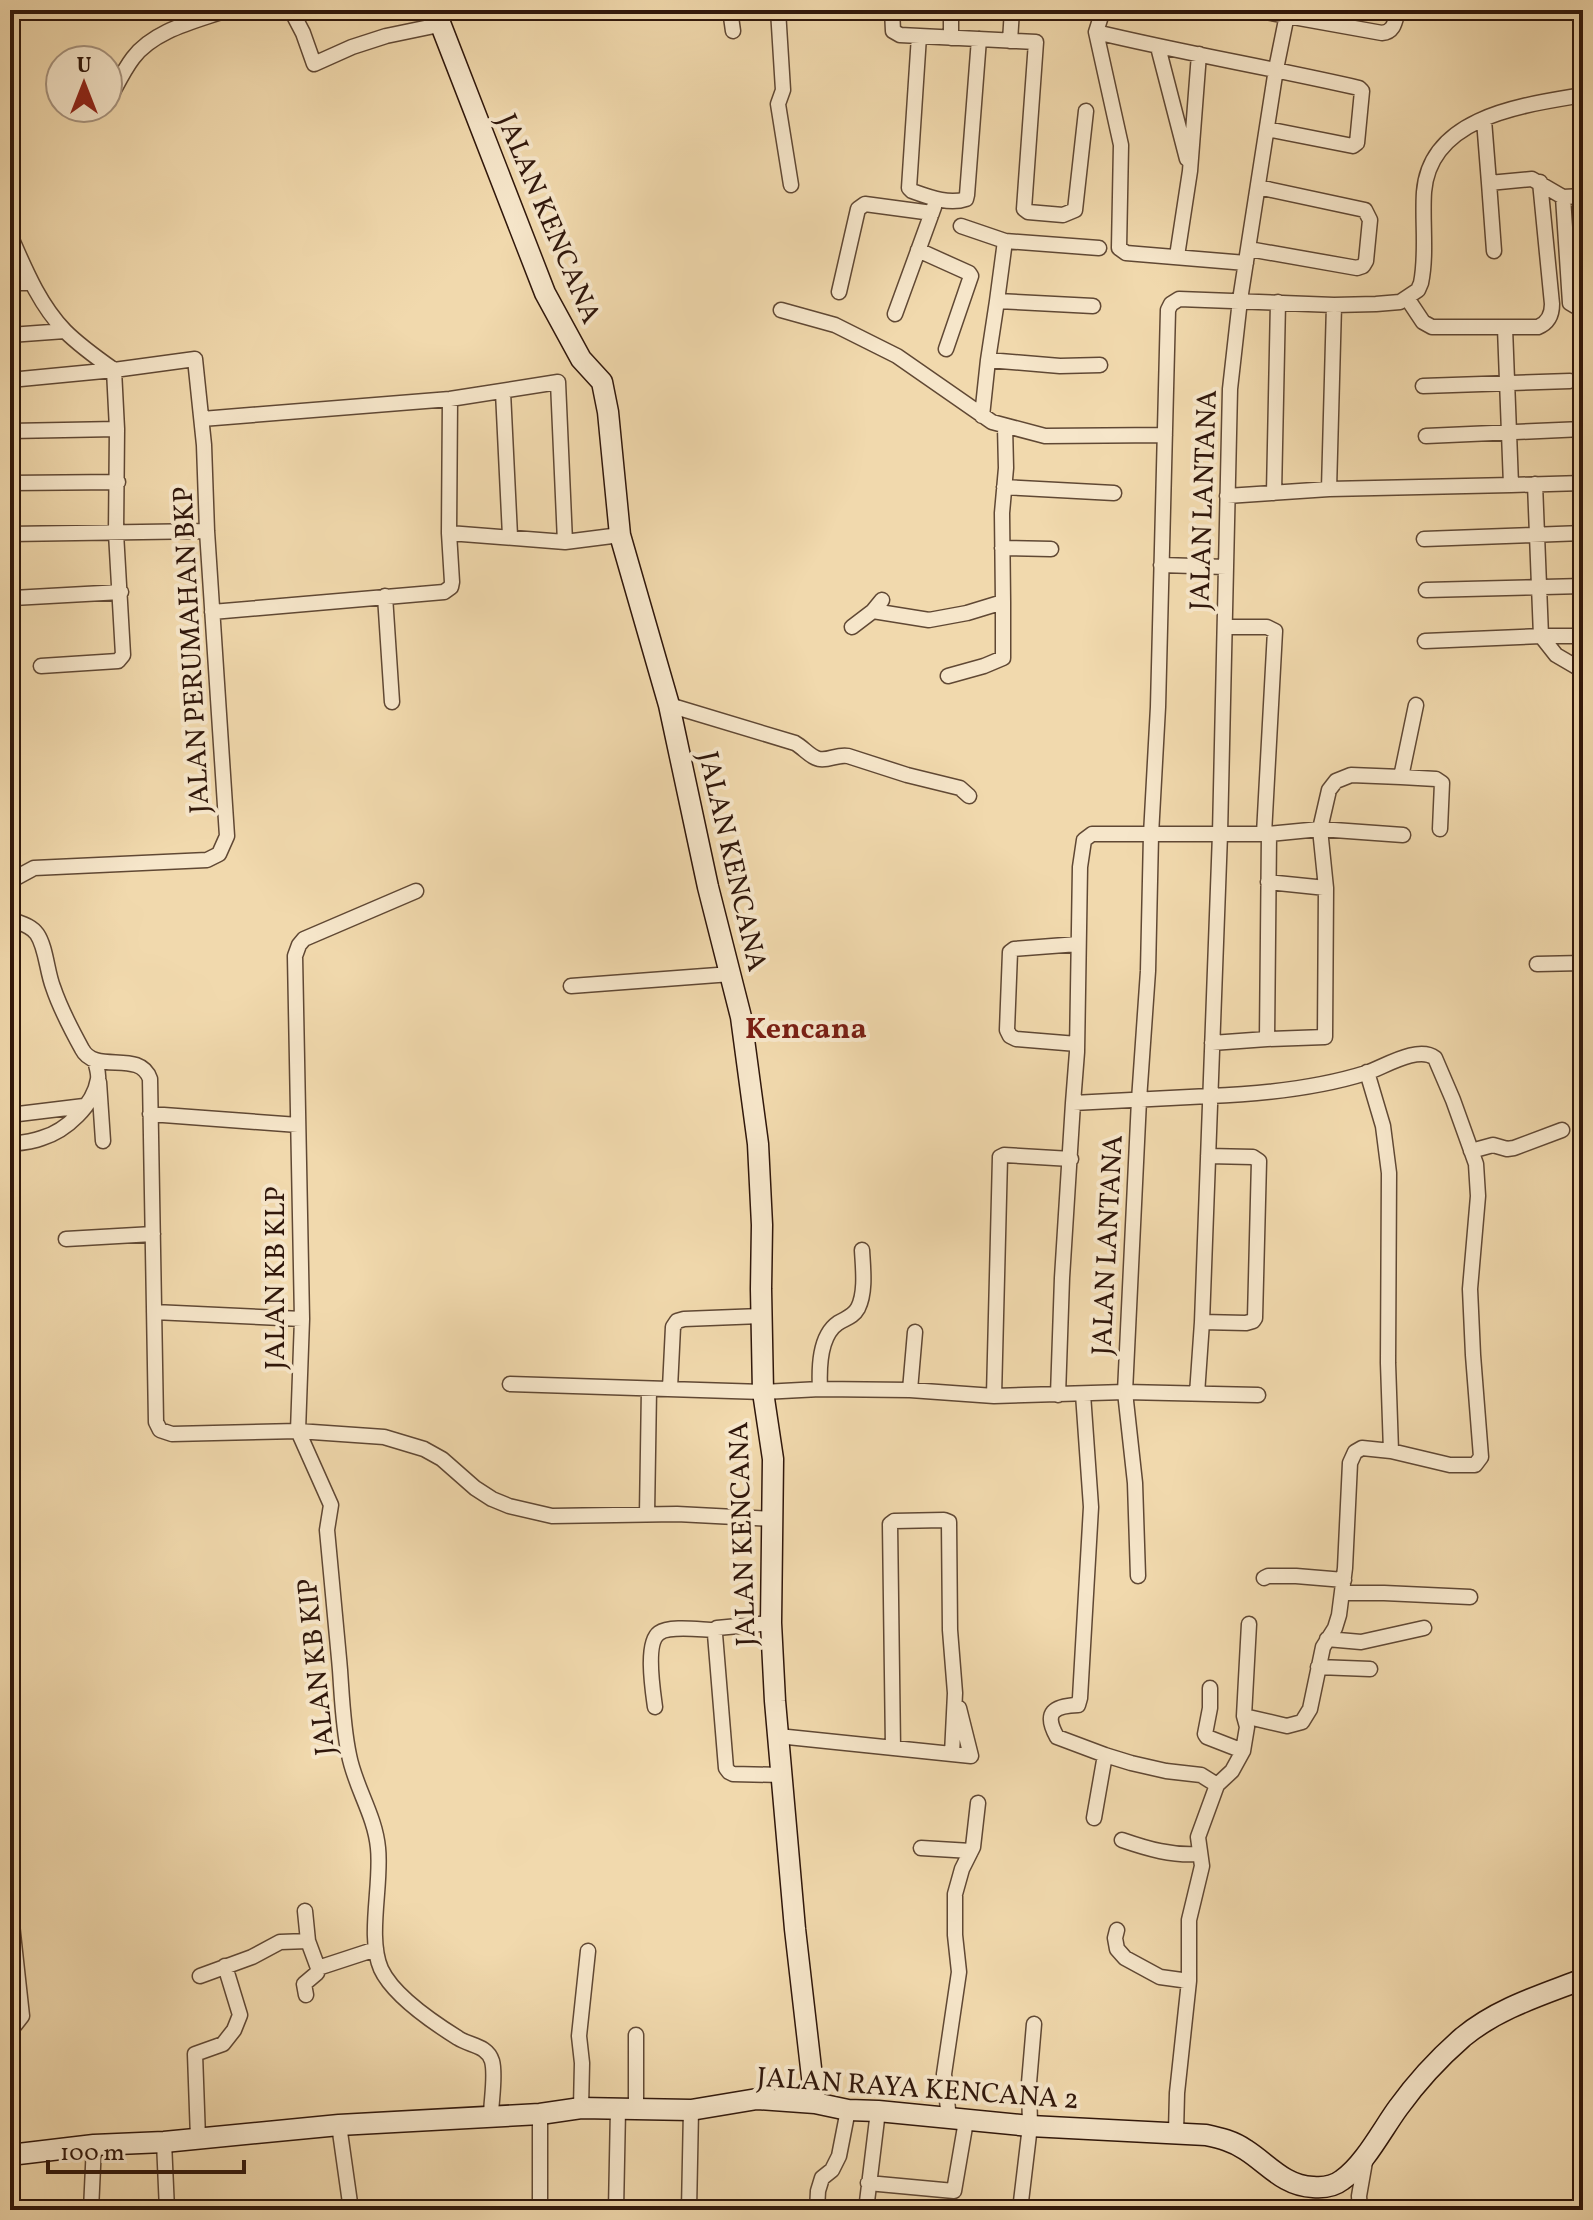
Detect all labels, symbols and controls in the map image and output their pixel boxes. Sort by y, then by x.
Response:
north arrow [44,44,124,124]
text: U [76,51,92,82]
street label: JALAN KENCANA [486,108,610,330]
street label: JALAN LANTANA [1181,389,1228,611]
street label: JALAN PERUMAHAN BKP [164,485,221,814]
street label: JALAN KENCANA [687,748,776,976]
district label: Kencana [745,1009,867,1051]
street label: JALAN LANTANA [1083,1134,1134,1356]
street label: JALAN KB KLP [257,1186,296,1370]
street label: JALAN KENCANA [720,1421,767,1647]
street label: JALAN KB KIP [289,1576,346,1757]
street label: JALAN RAYA KENCANA 2 [755,2059,1080,2120]
scale bar [48,2124,244,2174]
text: 100 m [60,2137,125,2171]

